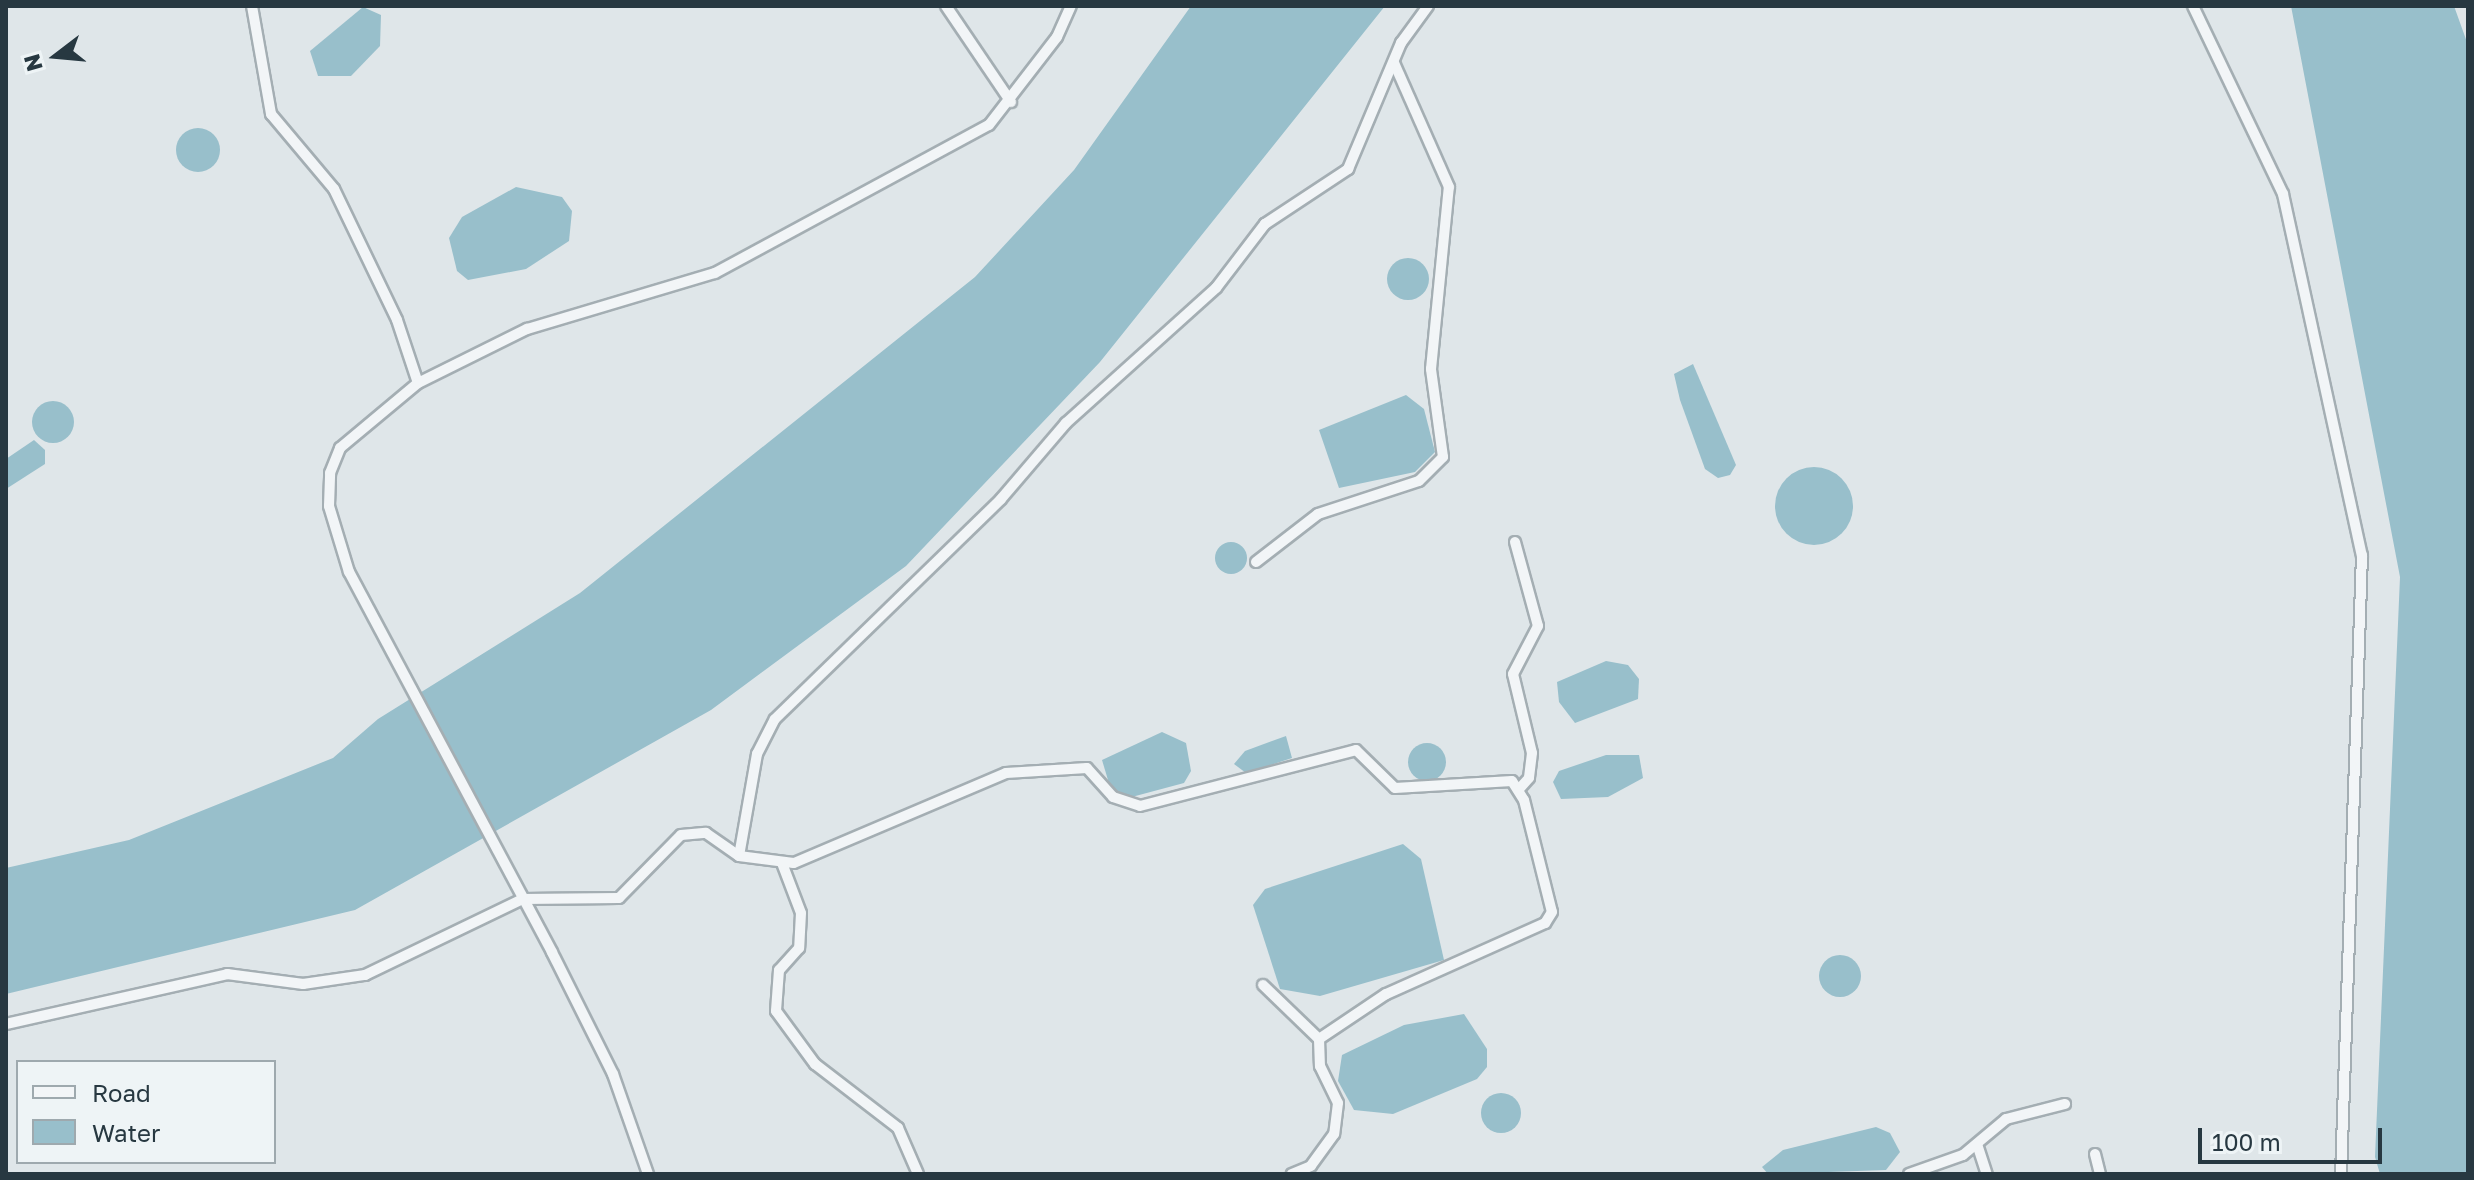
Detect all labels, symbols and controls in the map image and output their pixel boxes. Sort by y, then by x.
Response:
north arrow [16,16,96,96]
text: N [17,51,48,75]
legend [16,1060,276,1164]
text: Road [92,1078,151,1107]
scale bar [2202,1112,2386,1162]
text: Water [92,1118,160,1147]
text: 100 m [2212,1127,2281,1156]

